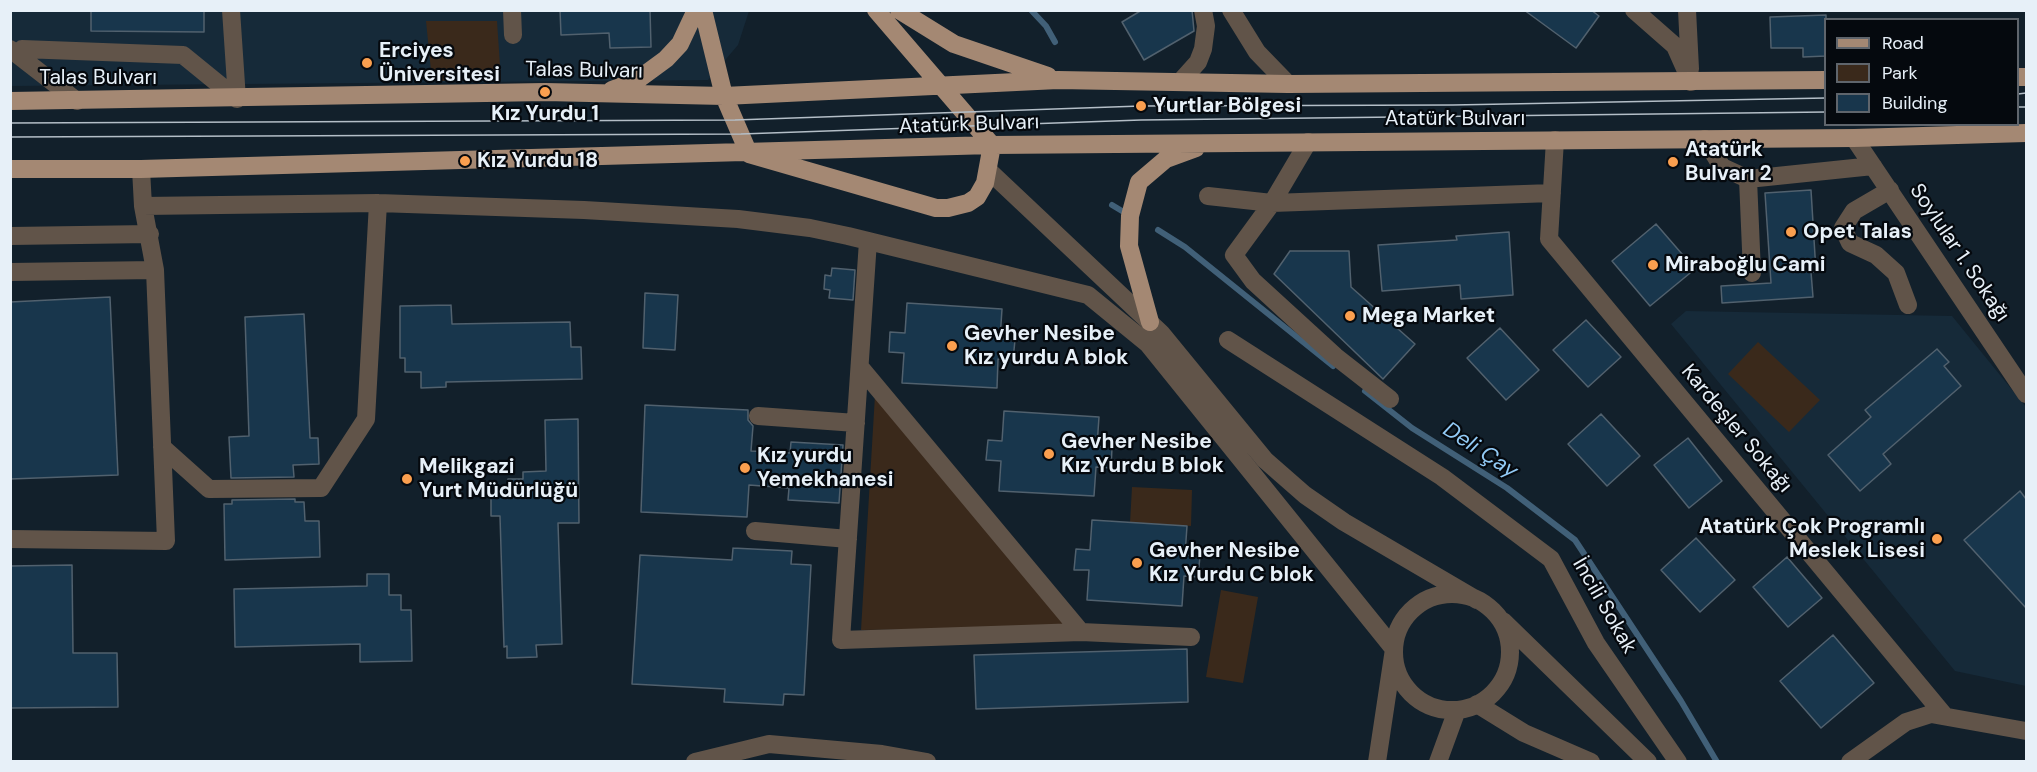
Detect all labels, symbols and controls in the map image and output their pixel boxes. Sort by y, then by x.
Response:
legend [1824,18,2019,126]
text: Road [1882,31,1924,55]
place label: Erciyes Üniversitesi [379,38,500,88]
marker: Erciyes Üniversitesi [360,56,374,70]
street label: Talas Bulvarı [525,57,643,85]
text: Park [1882,61,1918,85]
street label: Talas Bulvarı [39,65,157,91]
marker: Kız Yurdu 1 [538,85,552,99]
text: Building [1882,91,1947,115]
place label: Yurtlar Bölgesi [1153,93,1301,119]
marker: Yurtlar Bölgesi [1134,99,1148,113]
place label: Kız Yurdu 1 [491,101,599,127]
street label: Atatürk Bulvarı [1385,106,1525,132]
street label: Atatürk Bulvarı [898,110,1040,140]
place label: Atatürk Bulvarı 2 [1685,137,1772,187]
place label: Kız Yurdu 18 [477,148,598,174]
marker: Kız Yurdu 18 [458,154,472,168]
marker: Atatürk Bulvarı 2 [1666,155,1680,169]
street label: Soylular 1. Sokağı [1904,179,2014,327]
place label: Opet Talas [1803,219,1912,245]
marker: Opet Talas [1784,225,1798,239]
place label: Miraboğlu Cami [1665,252,1825,278]
marker: Miraboğlu Cami [1646,258,1660,272]
place label: Mega Market [1362,303,1495,329]
marker: Mega Market [1343,309,1357,323]
place label: Gevher Nesibe Kız yurdu A blok [964,321,1128,371]
marker: Gevher Nesibe Kız yurdu A blok [945,339,959,353]
street label: Kardeşler Sokağı [1675,360,1797,498]
water label: Deli Çay [1438,417,1522,485]
place label: Gevher Nesibe Kız Yurdu B blok [1061,429,1224,479]
place label: Kız yurdu Yemekhanesi [757,443,893,493]
marker: Gevher Nesibe Kız Yurdu B blok [1042,447,1056,461]
place label: Melikgazi Yurt Müdürlüğü [419,454,578,504]
marker: Kız yurdu Yemekhanesi [738,461,752,475]
marker: Melikgazi Yurt Müdürlüğü [400,472,414,486]
place label: Atatürk Çok Programlı Meslek Lisesi [1699,514,1925,564]
marker: Atatürk Çok Programlı Meslek Lisesi [1930,532,1944,546]
place label: Gevher Nesibe Kız Yurdu C blok [1149,538,1314,588]
street label: İncili Sokak [1566,554,1642,658]
marker: Gevher Nesibe Kız Yurdu C blok [1130,556,1144,570]

